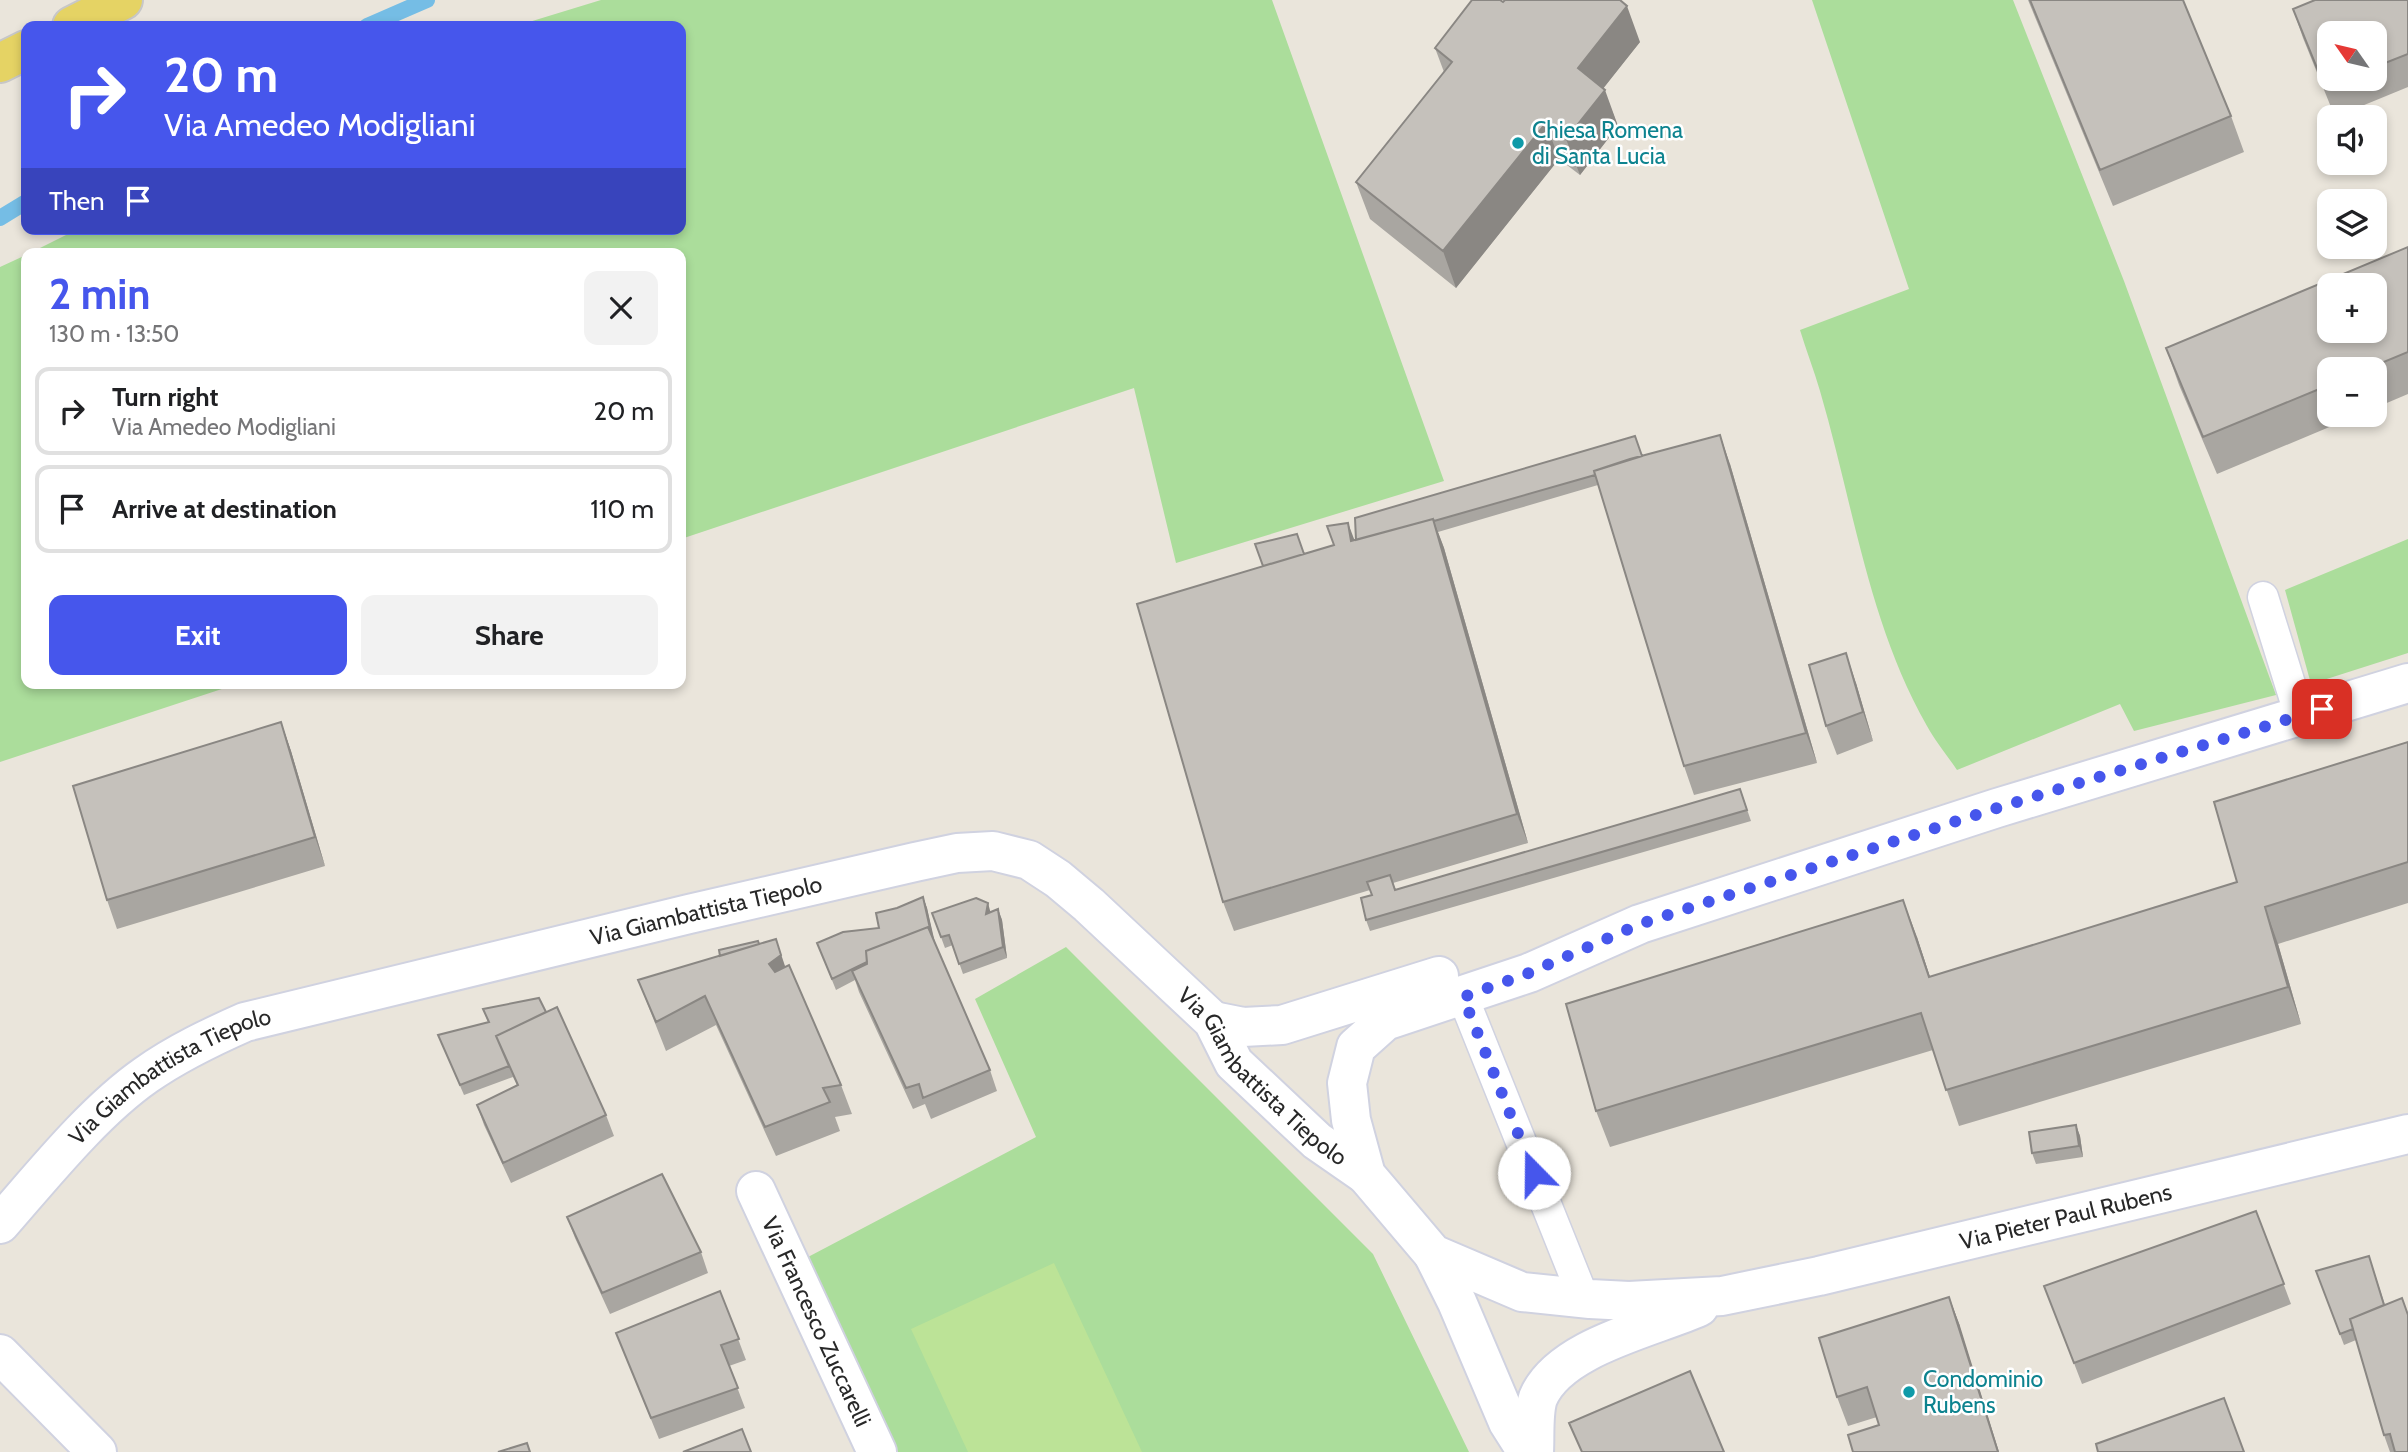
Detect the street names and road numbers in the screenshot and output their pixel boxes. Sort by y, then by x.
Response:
street label: Via Giambattista Tiepolo [587,870,825,952]
street label: Via Giambattista Tiepolo [1172,981,1352,1171]
street label: Via Giambattista Tiepolo [63,1002,274,1151]
street label: Via Pieter Paul Rubens [1957,1178,2174,1256]
street label: Via Francesco Zuccarelli [756,1212,877,1431]

